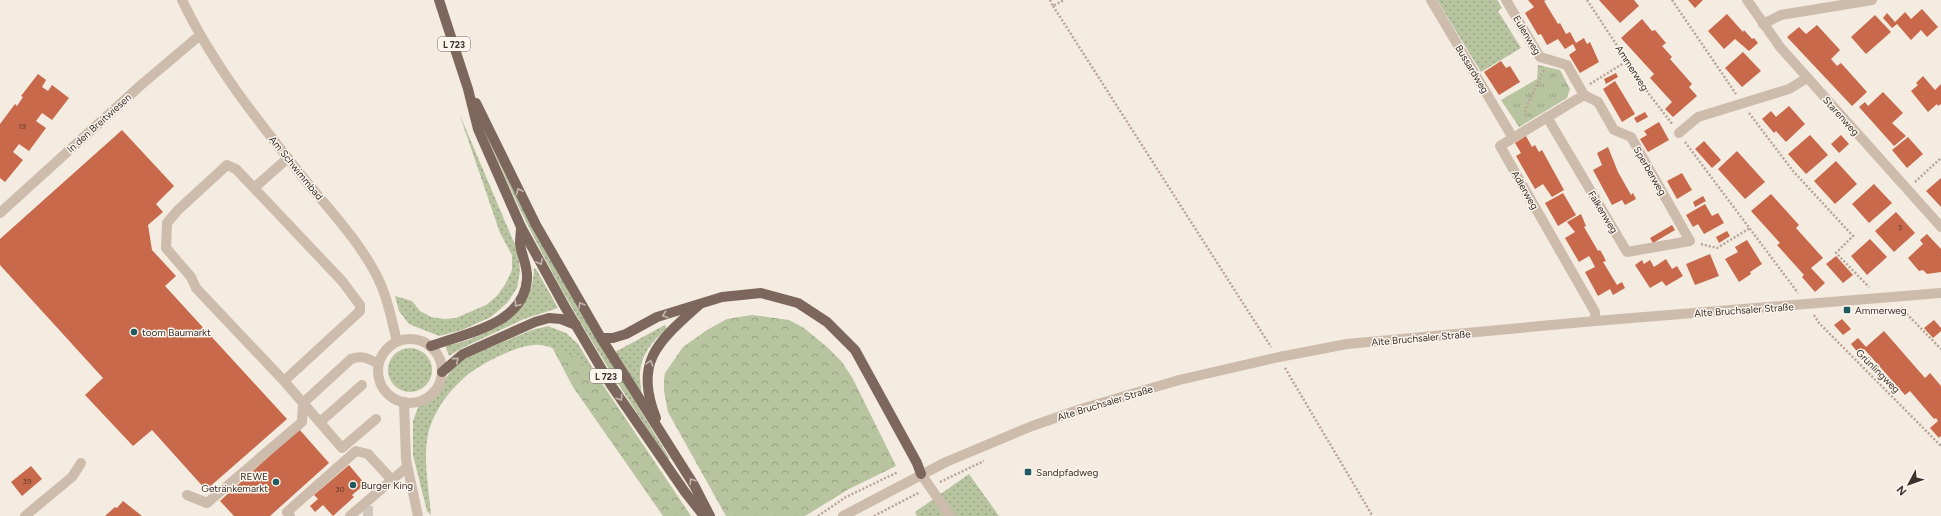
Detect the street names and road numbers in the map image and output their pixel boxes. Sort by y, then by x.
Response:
street label: Eulenweg [1510,13,1544,57]
road number: L 723 [438,37,470,51]
street label: Bussardweg [1452,42,1492,96]
street label: Ammerweg [1612,43,1652,93]
street label: In den Breitwiesen [64,90,134,155]
street label: Starenweg [1820,94,1862,138]
street label: Am Schwimmbad [266,133,326,203]
street label: Sperberweg [1631,144,1669,198]
street label: Adlerweg [1509,168,1541,212]
street label: Falkenweg [1585,188,1621,236]
street label: Alte Bruchsaler Straße [1694,300,1795,320]
street label: Alte Bruchsaler Straße [1371,327,1472,349]
street label: Grünlingweg [1853,346,1903,396]
road number: L 723 [590,369,622,383]
street label: Alte Bruchsaler Straße [1056,382,1155,424]

